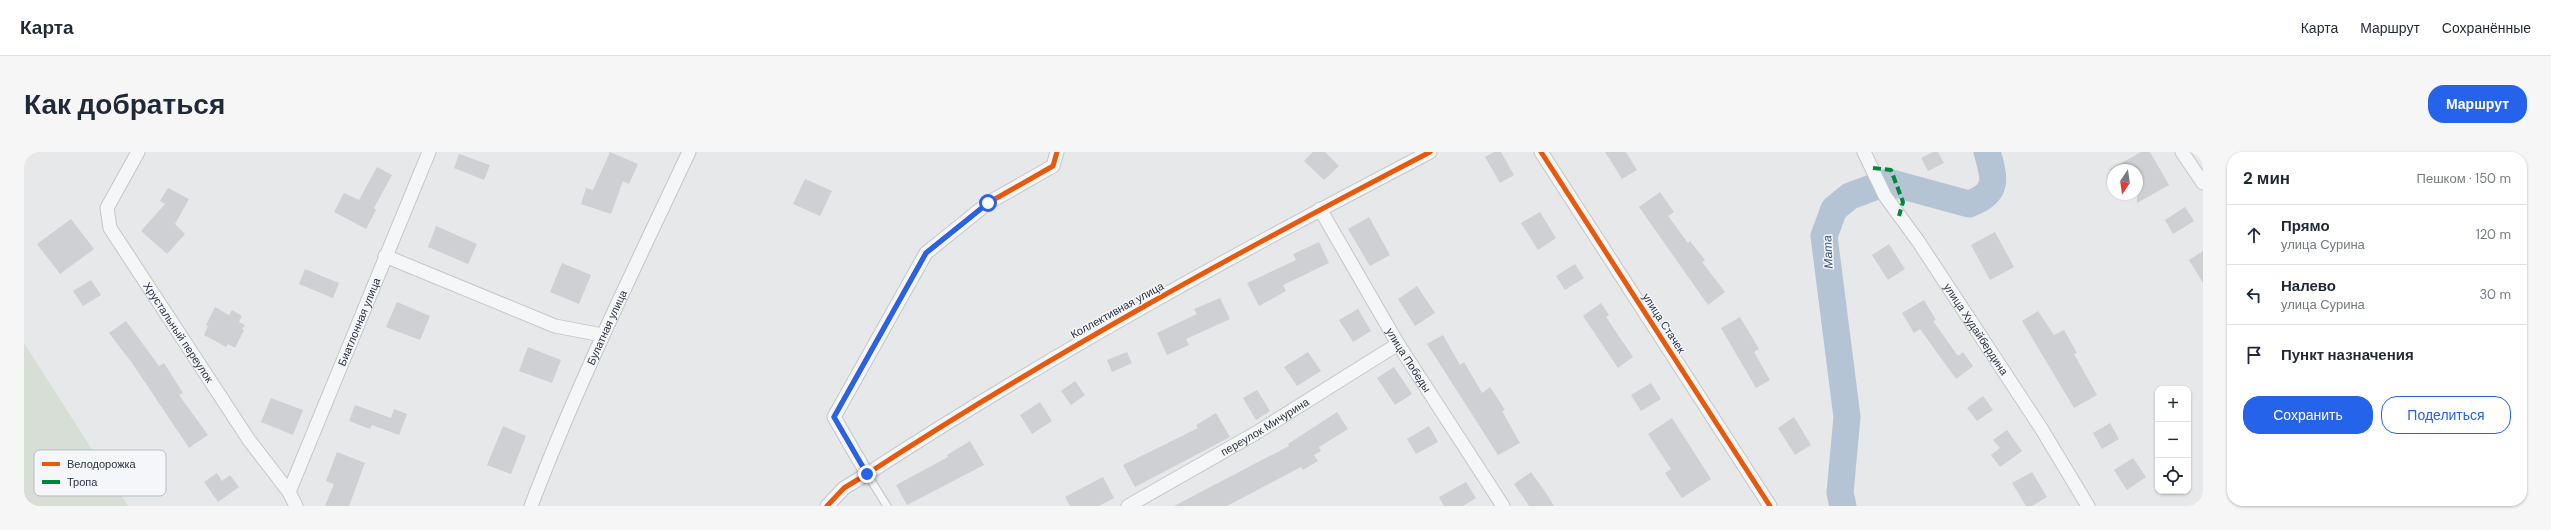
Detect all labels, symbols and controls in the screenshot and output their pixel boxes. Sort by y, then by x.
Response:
text: Карта [20,15,74,40]
text: Карта [2301,19,2338,37]
text: Маршрут [2360,19,2420,37]
text: Сохранённые [2442,19,2531,37]
button: Маршрут [2428,85,2527,123]
text: Как добраться [24,86,225,123]
north arrow [2107,164,2143,200]
text: 2 мин [2243,167,2290,189]
text: Пешком · 150 m [2417,170,2511,187]
route start [979,194,997,212]
text: Прямо [2281,216,2330,236]
icon: ahead [2243,224,2265,246]
text: 120 m [2476,226,2511,243]
water label: Мата [1819,235,1837,269]
text: улица Сурина [2281,236,2365,253]
street label: Биатлонная улица [335,275,384,368]
text: Налево [2281,276,2336,296]
street label: Коллективная улица [1068,278,1167,341]
street label: Хрустальный переулок [140,279,217,385]
street label: улица Худайбердина [1941,280,2012,378]
icon: left [2243,284,2265,306]
text: 30 m [2479,286,2511,303]
street label: Булатная улица [584,287,630,367]
street label: улица Стачек [1639,290,1689,356]
text: улица Сурина [2281,296,2365,313]
street label: улица Победы [1383,325,1434,395]
icon: arrive [2243,344,2265,366]
text: Пункт назначения [2281,345,2414,365]
map controls [2155,386,2191,494]
button: + [2155,386,2191,422]
street label: переулок Мичурина [1218,394,1312,459]
button: Сохранить [2243,396,2373,434]
button: Поделиться [2381,396,2511,434]
button: − [2155,422,2191,458]
legend [34,450,166,496]
text: Велодорожка [67,457,137,471]
button: locate [2155,458,2191,494]
route end [858,465,876,483]
text: Тропа [67,475,98,489]

